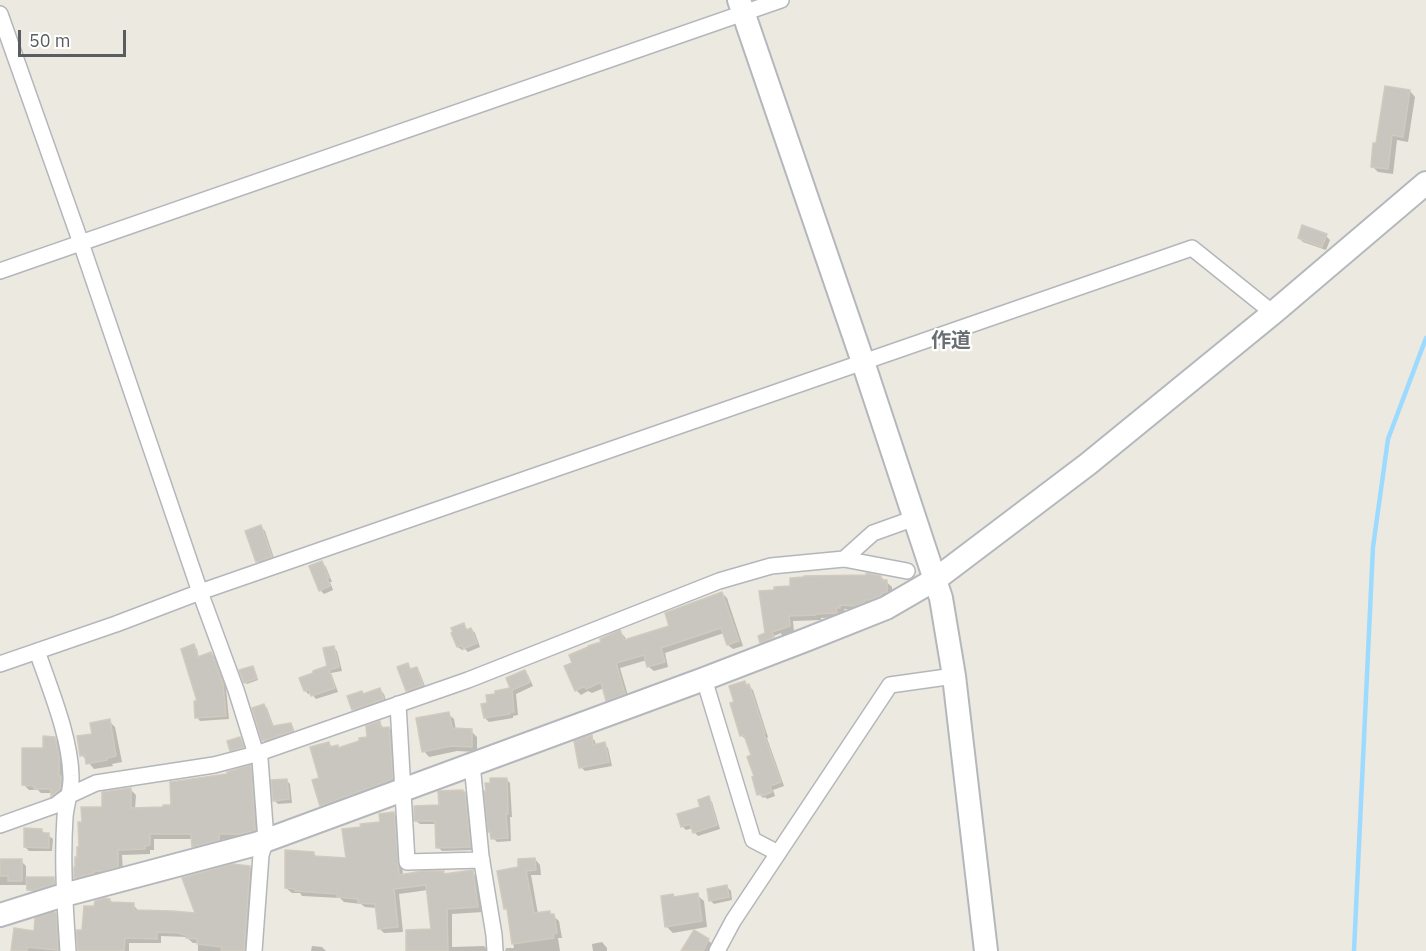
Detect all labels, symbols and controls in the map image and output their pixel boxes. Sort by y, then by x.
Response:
scale bar [21,18,129,56]
text: 50 m [29,29,71,52]
district label: 作道 [931,329,971,353]

